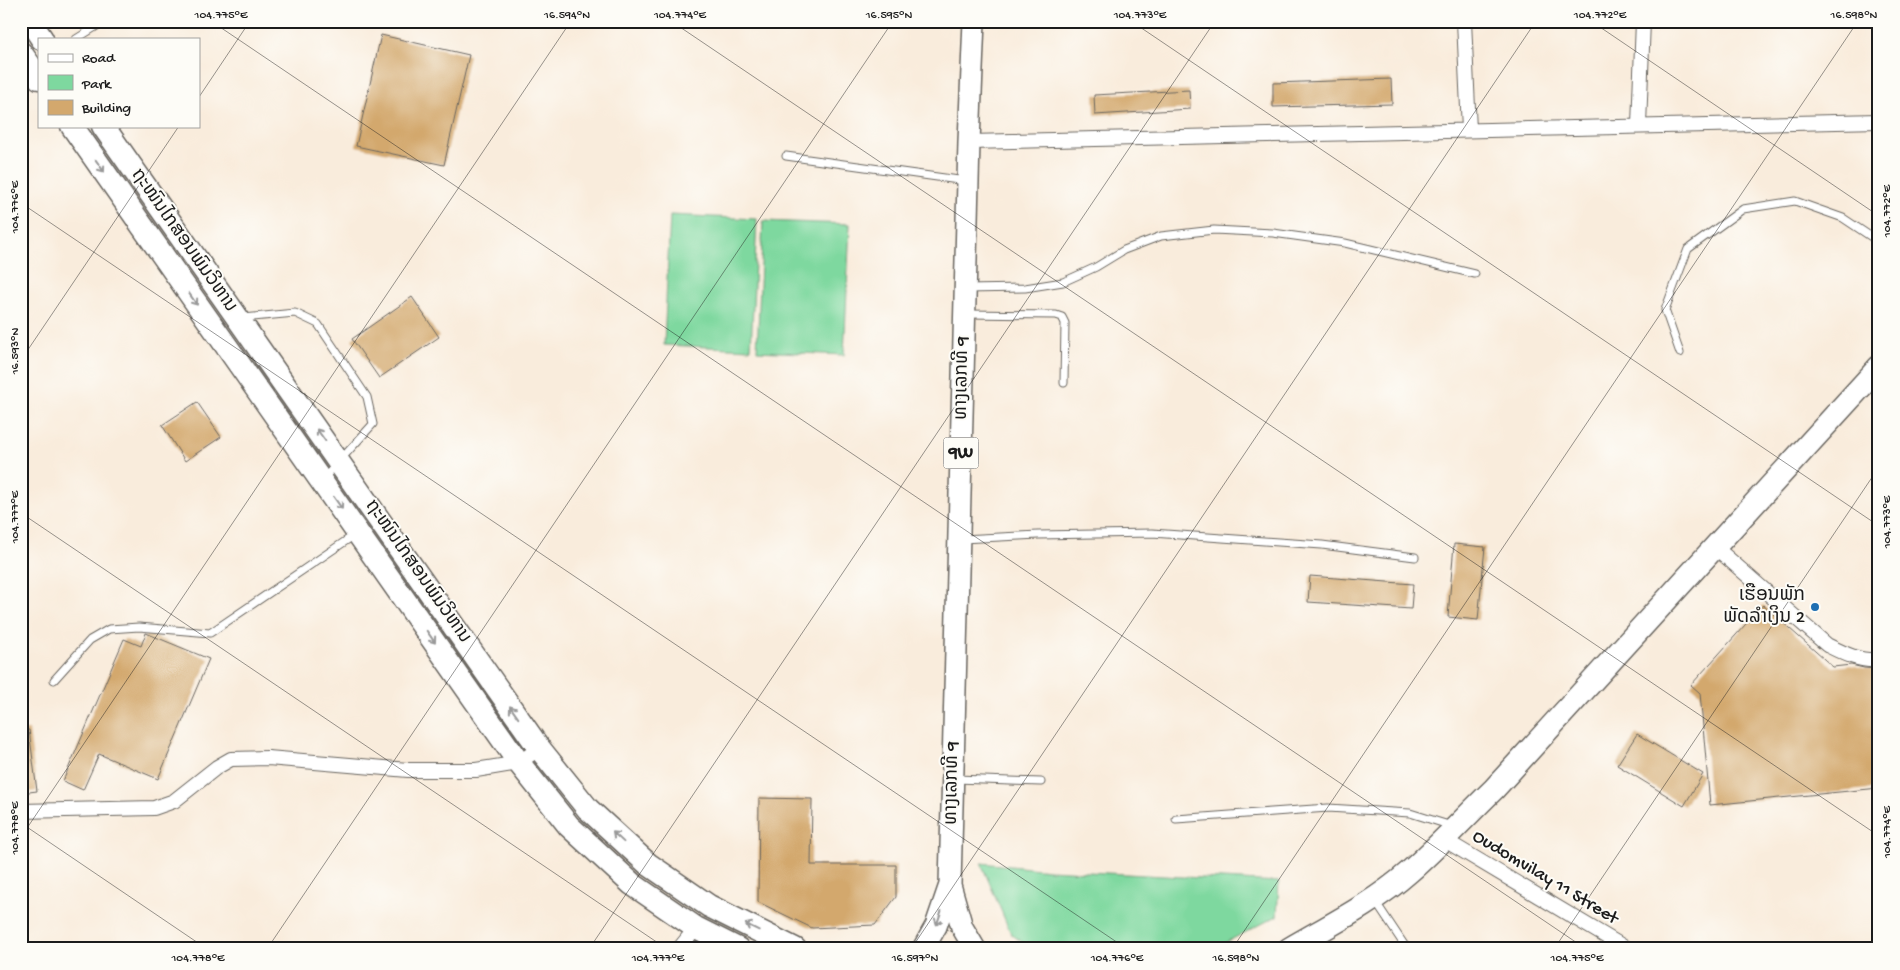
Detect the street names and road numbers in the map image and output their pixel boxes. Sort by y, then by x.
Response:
street label: ຖະໜົນໄກສອນພົມວິຫານ [125,163,244,317]
street label: ທາງເລກທີ 9 [948,335,975,420]
road number: 9W [944,438,978,468]
street label: ຖະໜົນໄກສອນພົມວິຫານ [359,494,478,648]
street label: ທາງເລກທີ 9 [938,740,965,825]
street label: Oudomvilay 11 Street [1468,825,1624,932]

